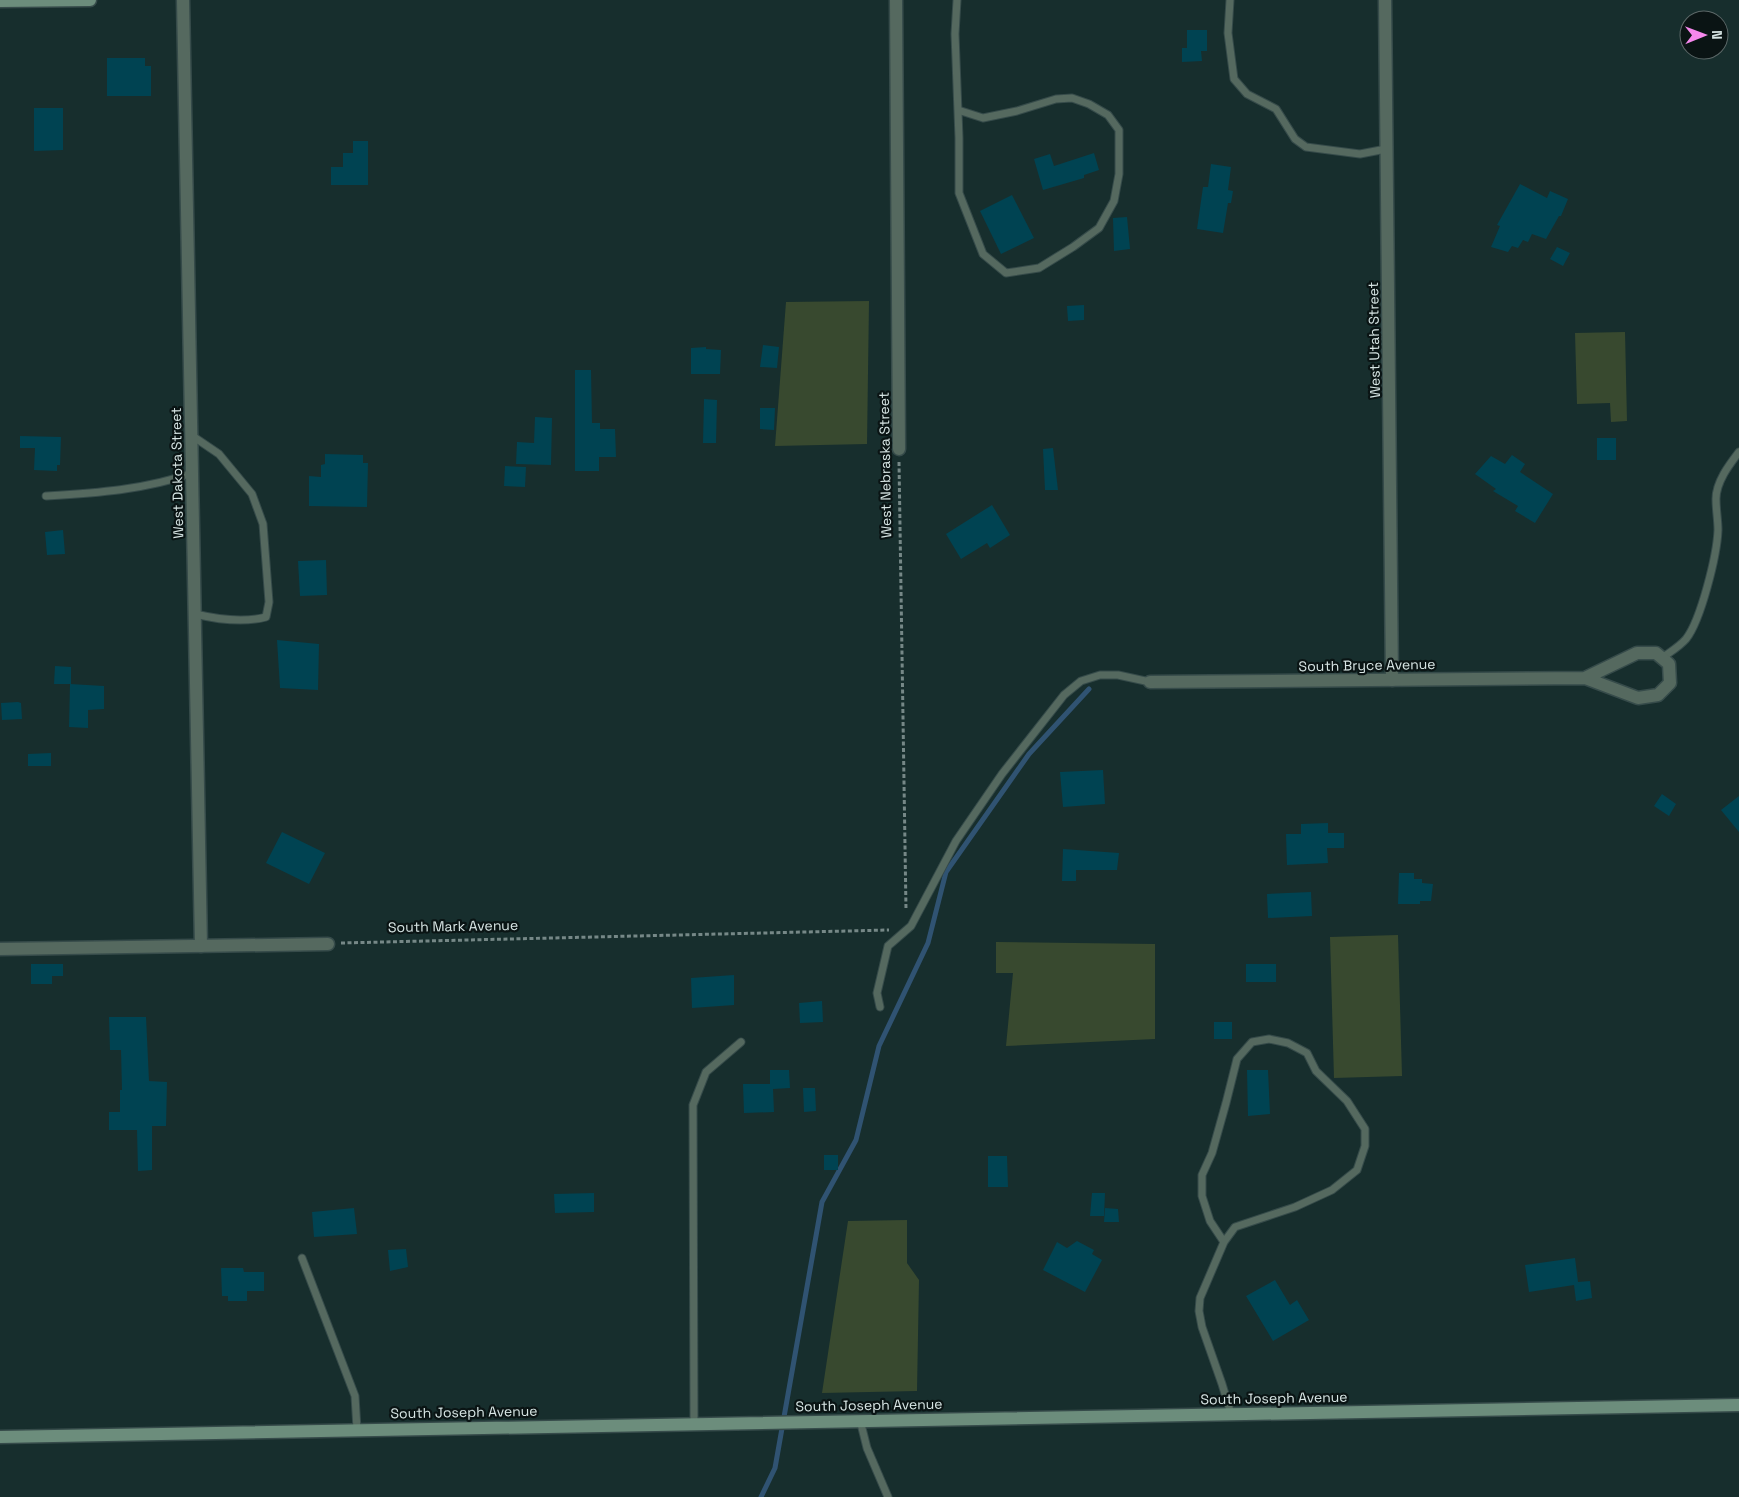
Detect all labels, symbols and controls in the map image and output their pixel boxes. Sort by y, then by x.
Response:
north arrow [1679,10,1729,60]
text: N [1708,30,1726,40]
street label: West Utah Street [1364,282,1384,398]
street label: West Nebraska Street [875,392,895,538]
street label: West Dakota Street [167,407,187,539]
street label: South Bryce Avenue [1298,655,1436,675]
street label: South Mark Avenue [388,916,518,936]
street label: South Joseph Avenue [1200,1388,1348,1408]
street label: South Joseph Avenue [795,1395,943,1415]
street label: South Joseph Avenue [390,1402,538,1422]

